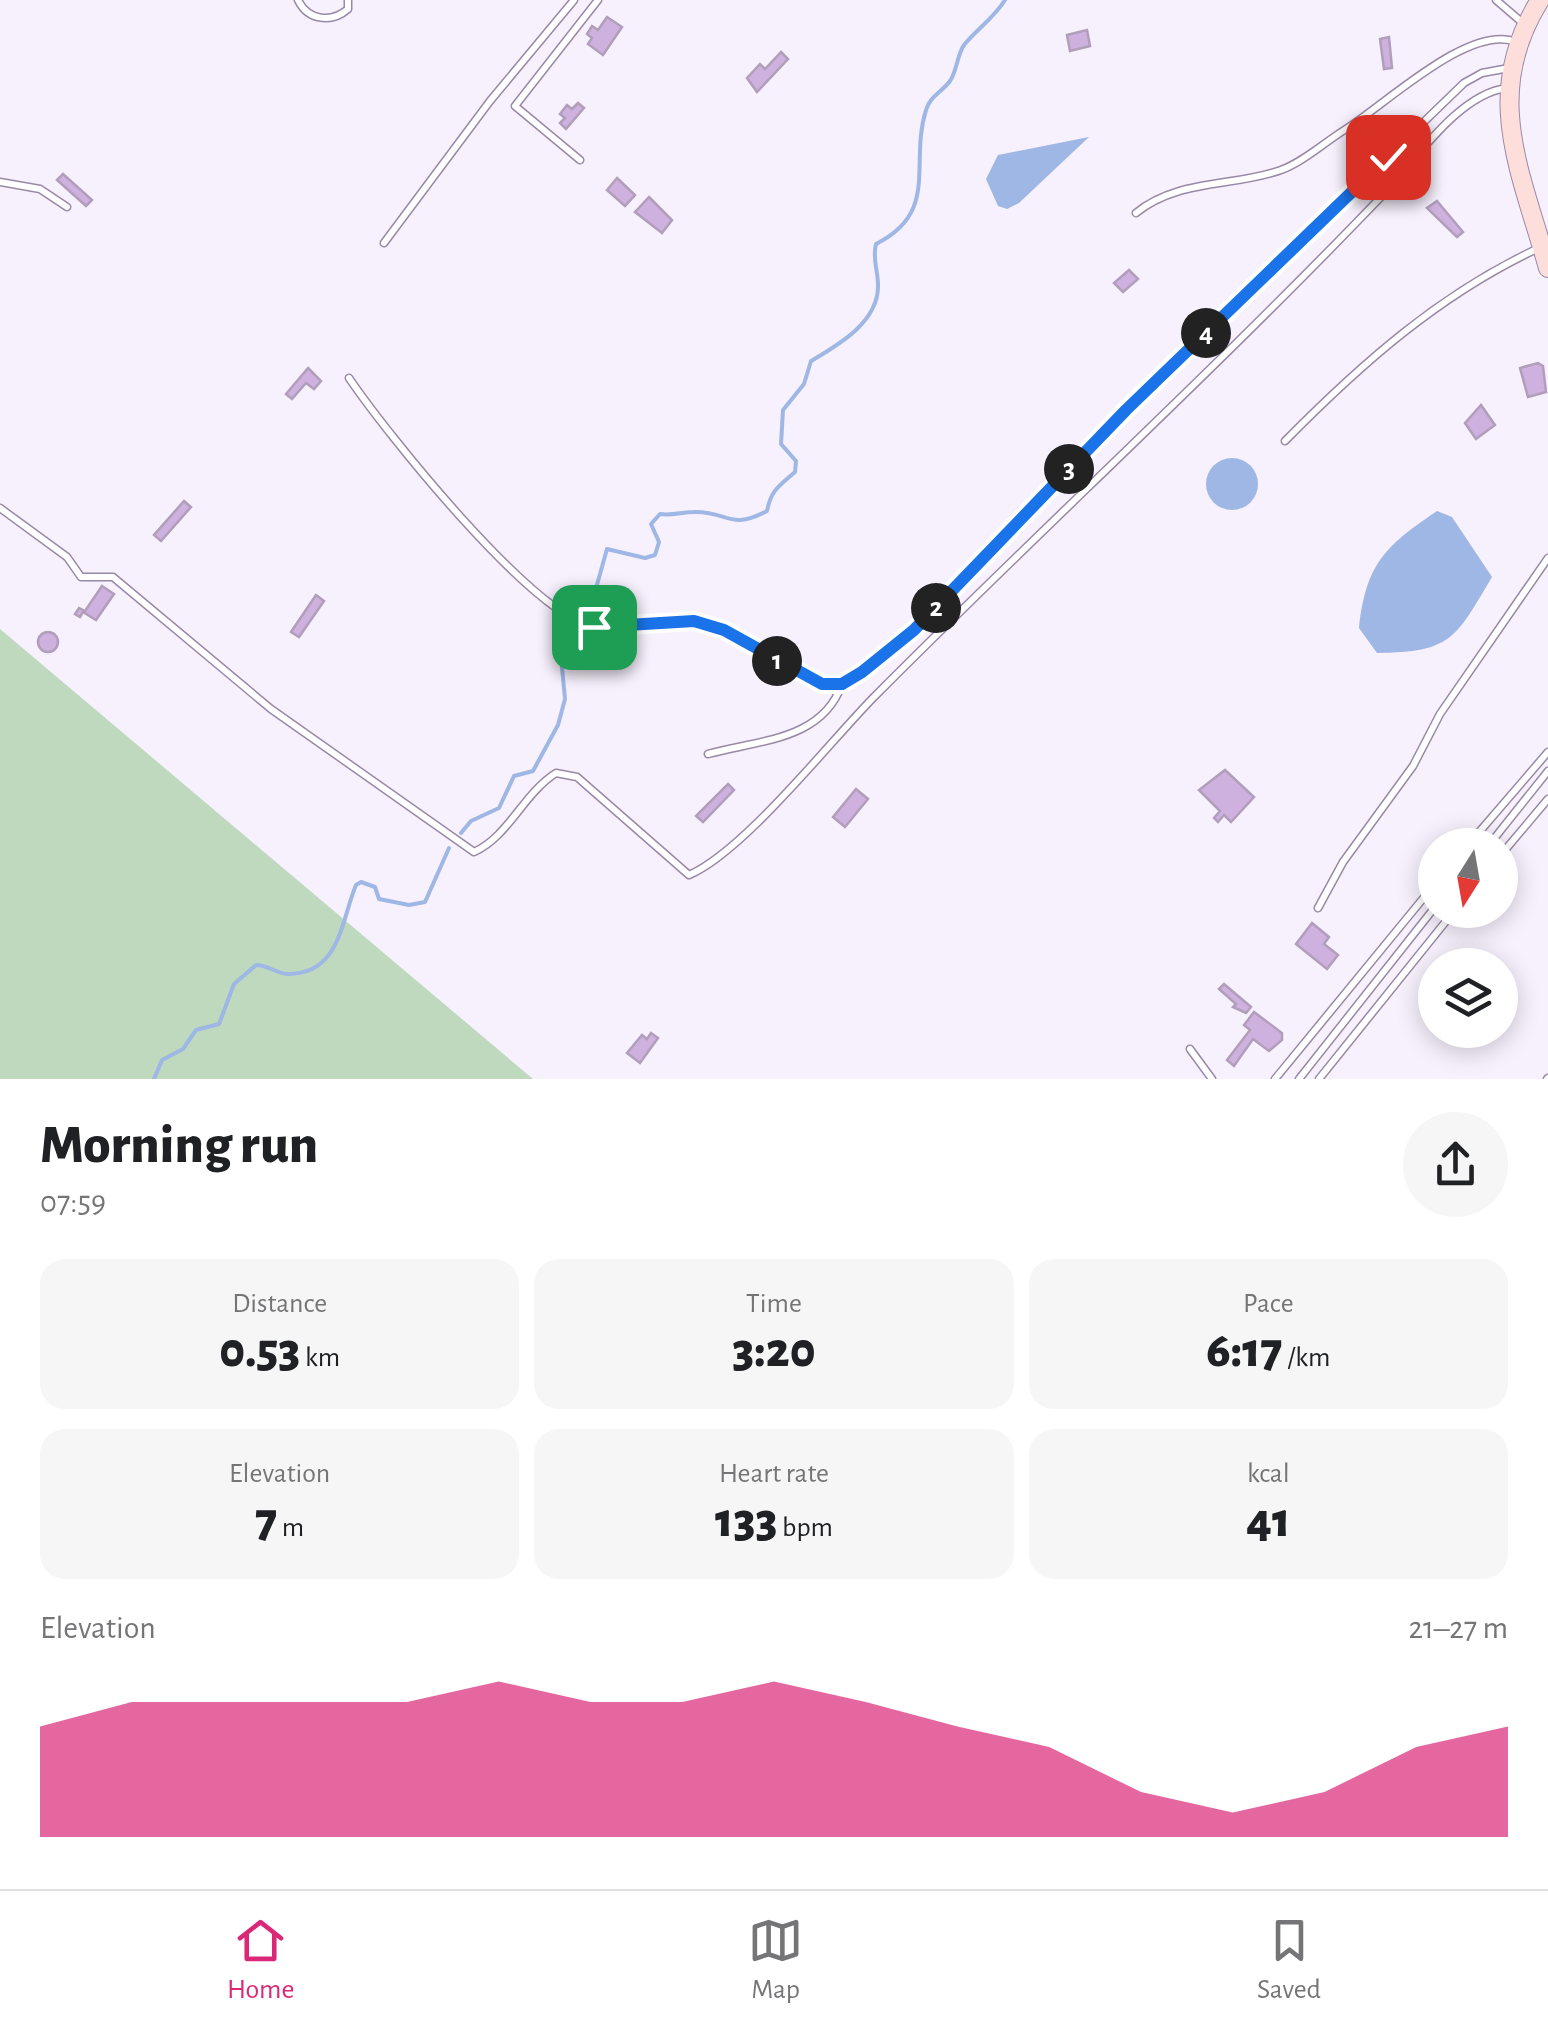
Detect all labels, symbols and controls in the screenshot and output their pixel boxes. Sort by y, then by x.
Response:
pin [1346,115,1431,200]
icon: check [1361,130,1416,185]
pin: 4 [1181,308,1231,358]
text: 4 [1199,319,1213,347]
pin: 3 [1044,444,1094,494]
text: 3 [1063,455,1075,483]
pin: 2 [911,583,961,633]
pin [552,585,637,670]
text: 2 [929,594,943,622]
icon: arrive [567,600,622,655]
pin: 1 [752,636,802,686]
text: 1 [772,647,782,675]
north arrow [1418,828,1518,928]
map controls [1418,828,1518,1048]
button: layers [1418,948,1518,1048]
button: share [1403,1112,1508,1217]
text: Morning run [40,1118,318,1173]
text: 07:59 [40,1186,106,1218]
text: Distance [232,1290,327,1318]
text: Time [746,1290,802,1318]
text: Pace [1243,1290,1294,1318]
text: 0.53 [219,1326,300,1376]
text: 3:20 [732,1326,816,1376]
text: 6:17 [1206,1326,1283,1376]
text: km [300,1344,340,1372]
text: /km [1283,1344,1330,1372]
text: Elevation [229,1460,330,1488]
text: Heart rate [719,1460,829,1488]
text: kcal [1247,1460,1290,1488]
text: 7 [255,1496,277,1546]
text: 133 [715,1496,778,1546]
text: 41 [1246,1496,1290,1546]
text: m [277,1514,304,1542]
text: bpm [778,1514,833,1542]
text: Elevation [40,1612,156,1644]
text: 21–27 m [1408,1612,1508,1644]
tab: Home [227,1913,294,2007]
tab: Map [748,1913,803,2007]
tab: Saved [1257,1913,1321,2007]

